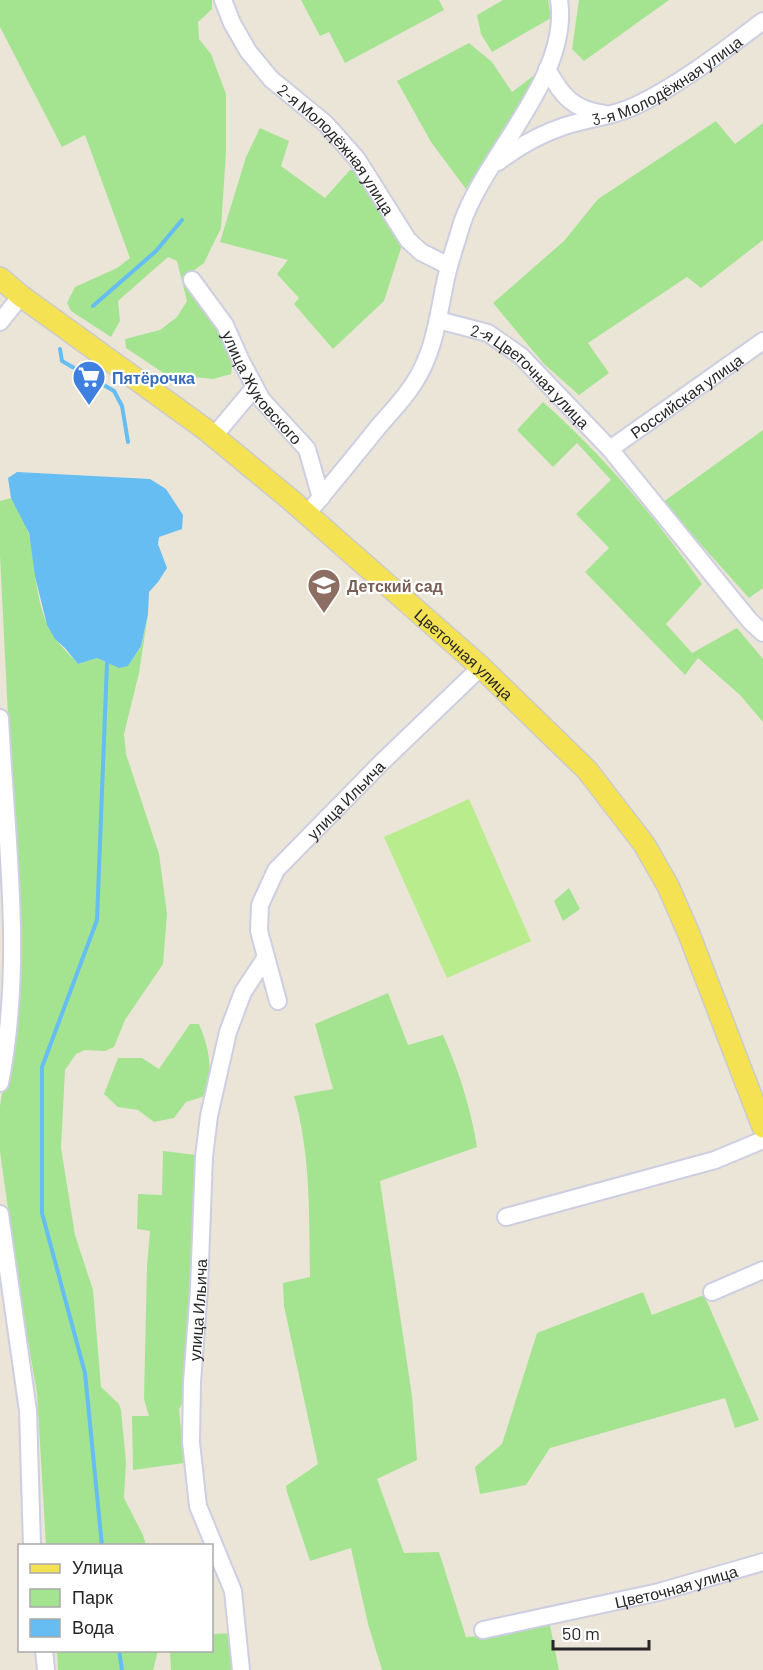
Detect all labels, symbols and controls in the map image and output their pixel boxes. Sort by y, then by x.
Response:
street label: 3-я Молодёжная улица [590,31,745,128]
street label: 2-я Молодёжная улица [274,79,399,218]
street label: 2-я Цветочная улица [469,319,594,432]
street label: улица Жуковского [219,327,307,448]
street label: Российская улица [626,349,746,441]
supermarket icon: Пятёрочка [71,359,107,406]
place label: Пятёрочка [112,368,195,387]
school or university icon: Детский сад [306,567,342,614]
place label: Детский сад [347,576,443,595]
street label: Цветочная улица [411,604,518,703]
street label: улица Ильича [303,756,388,843]
street label: улица Ильича [184,1258,210,1362]
legend [18,1544,213,1652]
text: Улица [72,1556,124,1578]
street label: Цветочная улица [613,1560,740,1611]
text: Парк [72,1586,113,1608]
scale bar [553,1613,649,1651]
text: Вода [72,1616,115,1638]
text: 50 m [562,1622,600,1644]

